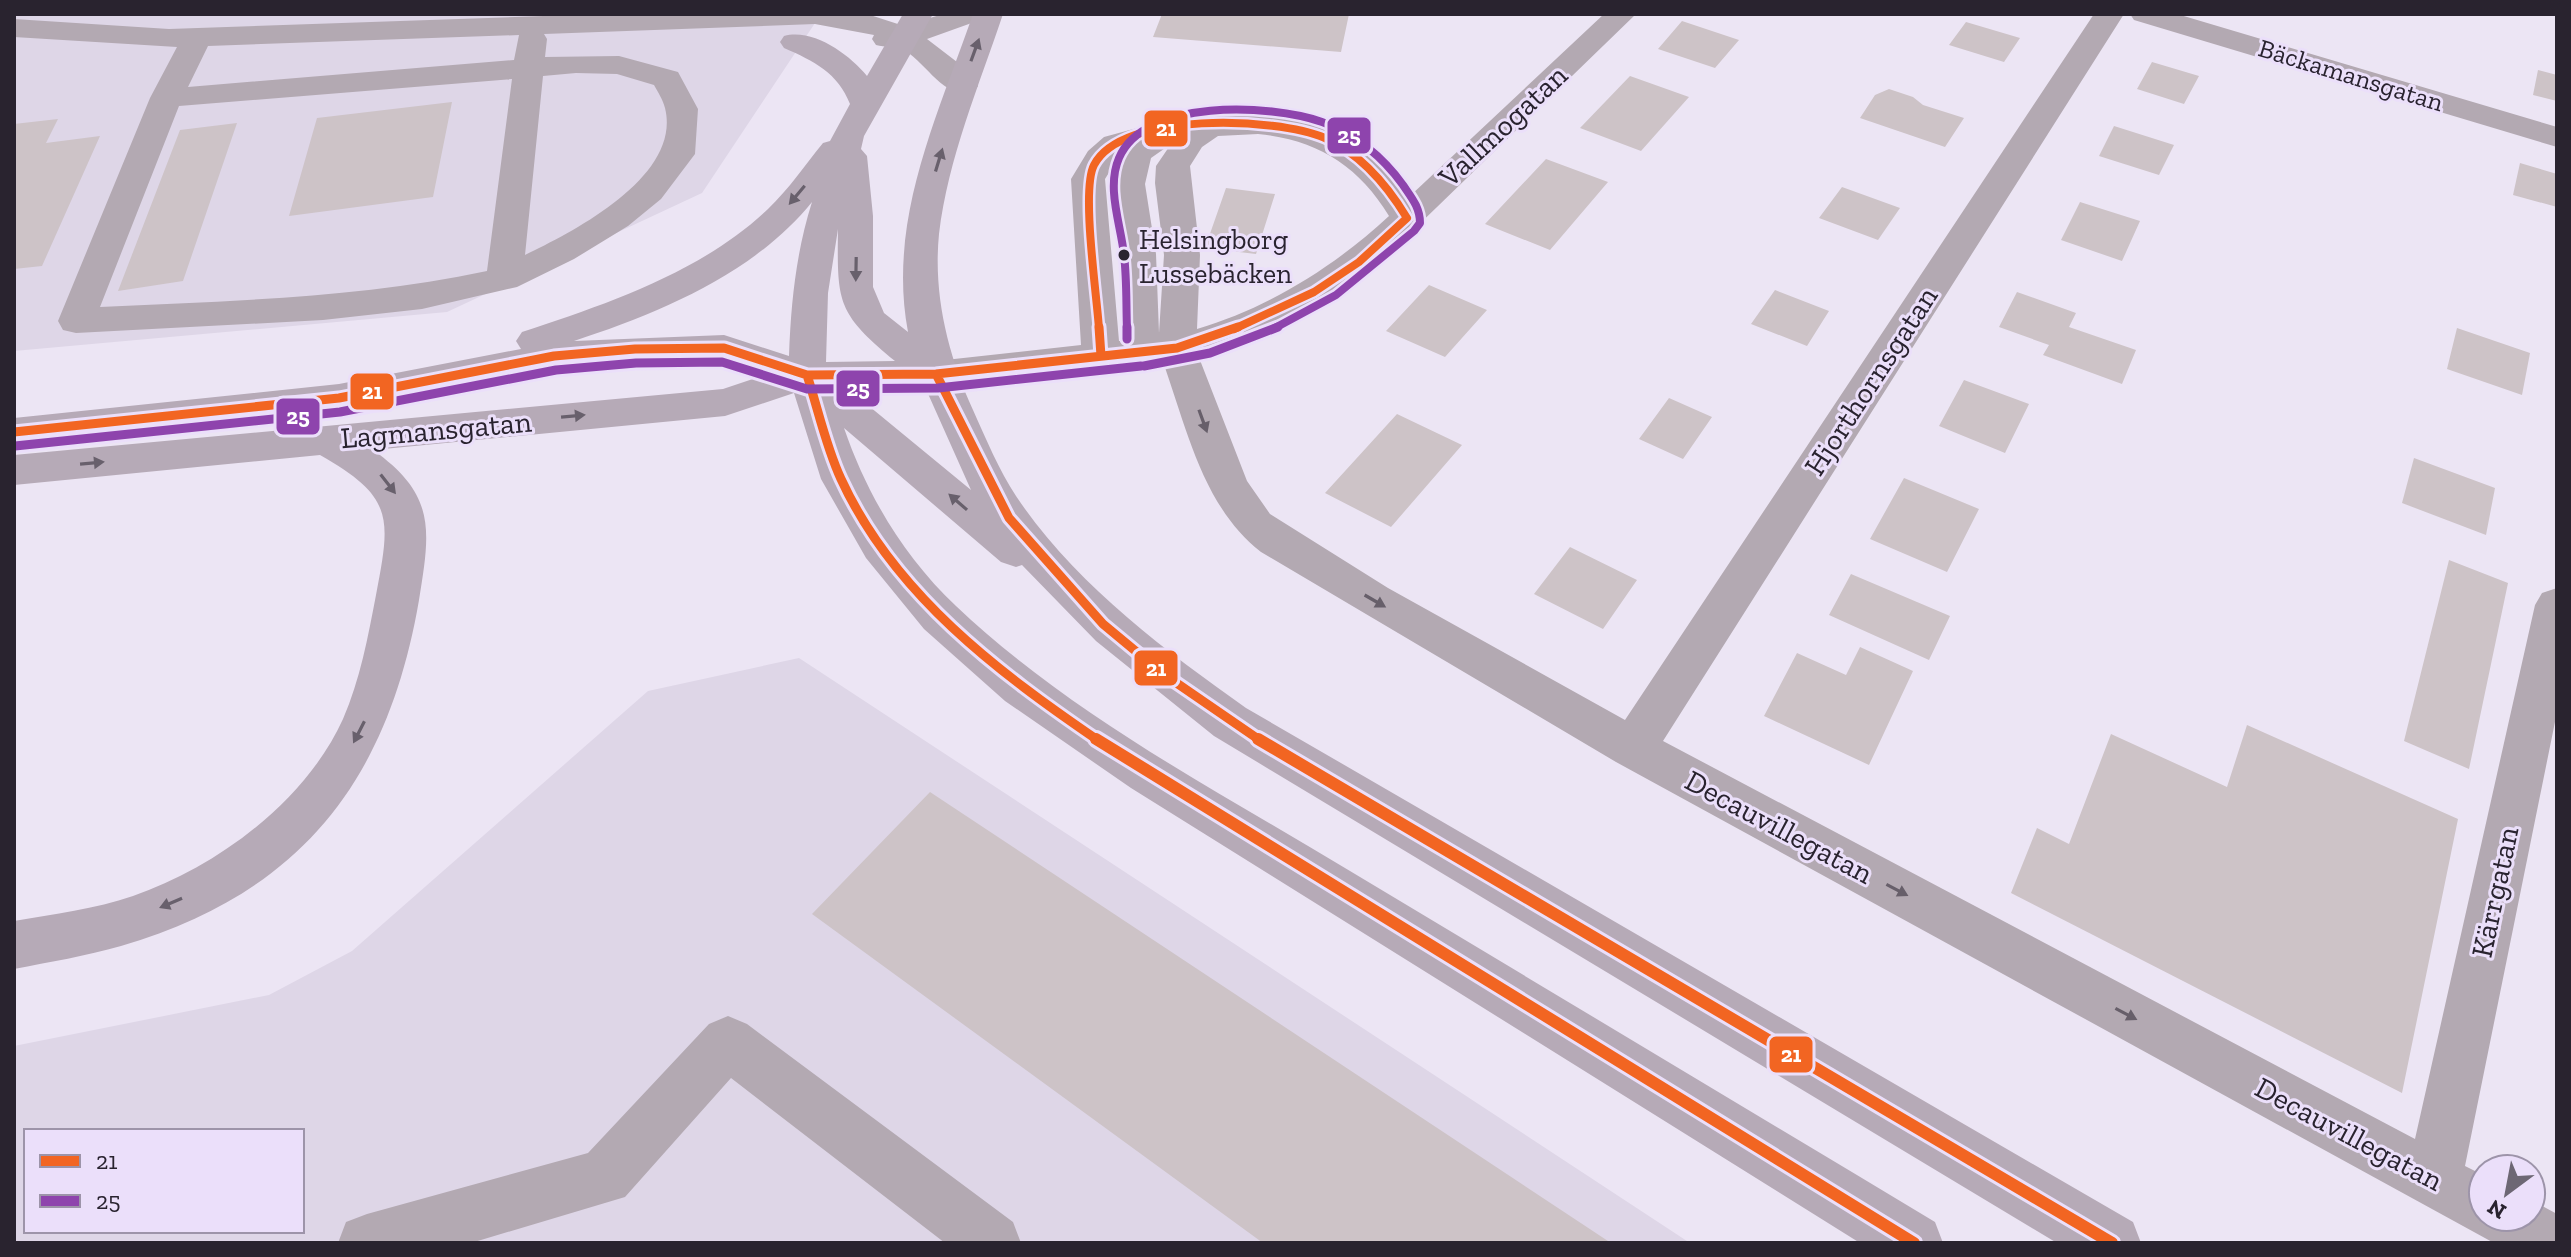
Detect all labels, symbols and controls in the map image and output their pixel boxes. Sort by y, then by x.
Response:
street label: Bäckamansgatan [2255,32,2447,118]
one-way arrow [969,38,982,62]
street label: Vallmogatan [1430,57,1575,195]
line badge: 21 [1143,109,1189,148]
text: 21 [1156,115,1176,142]
line badge: 25 [1326,116,1372,155]
text: 25 [1337,122,1361,149]
one-way arrow [934,147,946,171]
one-way arrow [789,185,806,205]
place label: Helsingborg Lussebäcken [1139,223,1292,290]
marker: Helsingborg Lussebäcken [1116,247,1132,263]
one-way arrow [849,257,862,282]
street label: Hjorthornsgatan [1797,280,1945,482]
line badge: 25 [835,369,881,408]
line badge: 21 [349,372,395,411]
text: 25 [846,375,870,402]
text: 21 [362,378,382,405]
line badge: 25 [275,397,321,436]
text: 25 [286,403,310,430]
street label: Lagmansgatan [339,404,533,456]
one-way arrow [1197,409,1210,433]
one-way arrow [561,410,586,423]
one-way arrow [80,456,105,469]
one-way arrow [380,474,396,494]
one-way arrow [949,493,968,511]
one-way arrow [1364,594,1387,608]
line badge: 21 [1133,649,1179,687]
text: 21 [1146,655,1166,682]
one-way arrow [352,721,366,744]
street label: Decauvillegatan [1679,762,1879,892]
street label: Kärrgatan [2464,823,2526,961]
one-way arrow [1885,884,1908,897]
one-way arrow [159,897,182,910]
one-way arrow [2114,1007,2137,1020]
line badge: 21 [1768,1035,1814,1074]
text: 21 [1781,1041,1801,1068]
street label: Decauvillegatan [2249,1069,2449,1199]
legend [24,1129,304,1233]
text: 21 [96,1146,118,1175]
north arrow [2467,1153,2547,1233]
text: 25 [96,1186,121,1215]
text: N [2482,1194,2511,1225]

